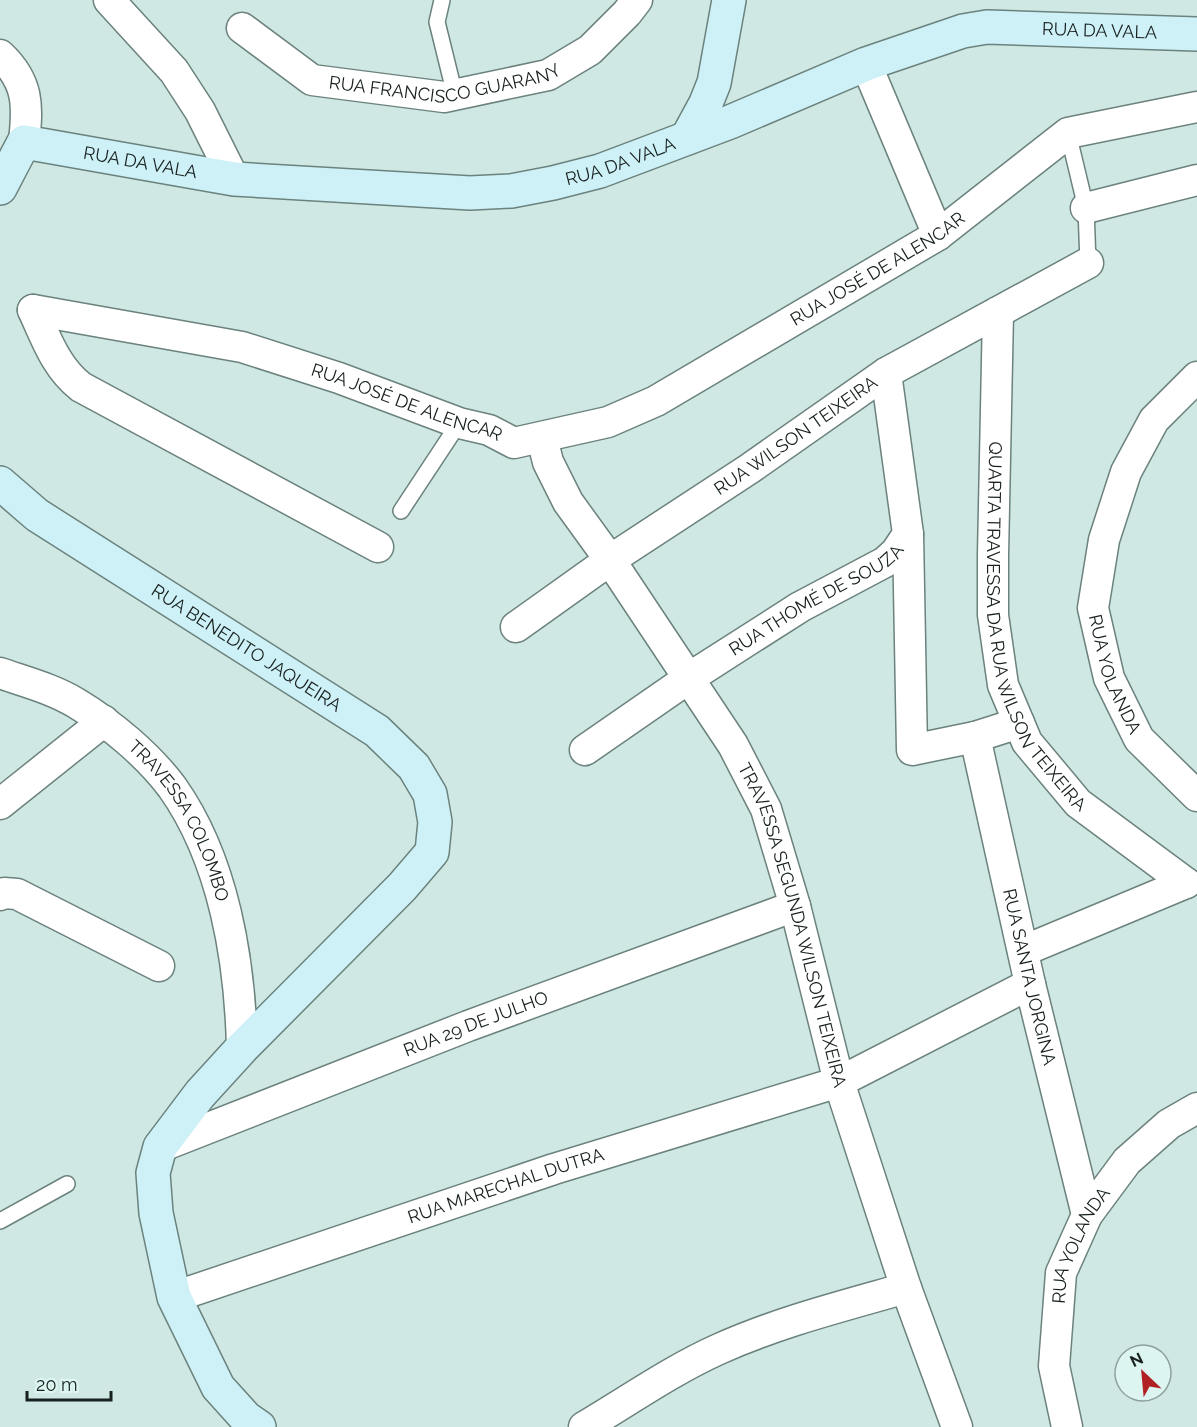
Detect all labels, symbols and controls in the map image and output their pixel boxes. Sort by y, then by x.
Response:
street label: RUA DA VALA [1042,18,1157,43]
street label: RUA FRANCISCO GUARANY [328,59,565,107]
street label: RUA DA VALA [563,133,678,189]
street label: RUA DA VALA [82,142,199,182]
street label: RUA JOSÉ DE ALENCAR [786,207,969,330]
street label: RUA JOSÉ DE ALENCAR [309,359,506,445]
street label: RUA WILSON TEIXEIRA [710,371,881,499]
street label: QUARTA TRAVESSA DA RUA WILSON TEIXEIRA [983,441,1090,815]
street label: RUA THOMÉ DE SOUZA [725,540,908,660]
street label: RUA BENEDITO JAQUEIRA [148,580,346,716]
street label: RUA YOLANDA [1085,612,1146,737]
street label: TRAVESSA COLOMBO [124,735,234,904]
street label: TRAVESSA SEGUNDA WILSON TEIXEIRA [734,759,851,1089]
street label: RUA SANTA JORGINA [999,887,1061,1067]
street label: RUA 29 DE JULHO [400,987,551,1060]
street label: RUA MARECHAL DUTRA [405,1143,606,1228]
street label: RUA YOLANDA [1048,1183,1114,1304]
north arrow [1113,1343,1173,1403]
text: N [1127,1349,1146,1371]
scale bar [27,1364,111,1402]
text: 20 m [36,1374,78,1395]

